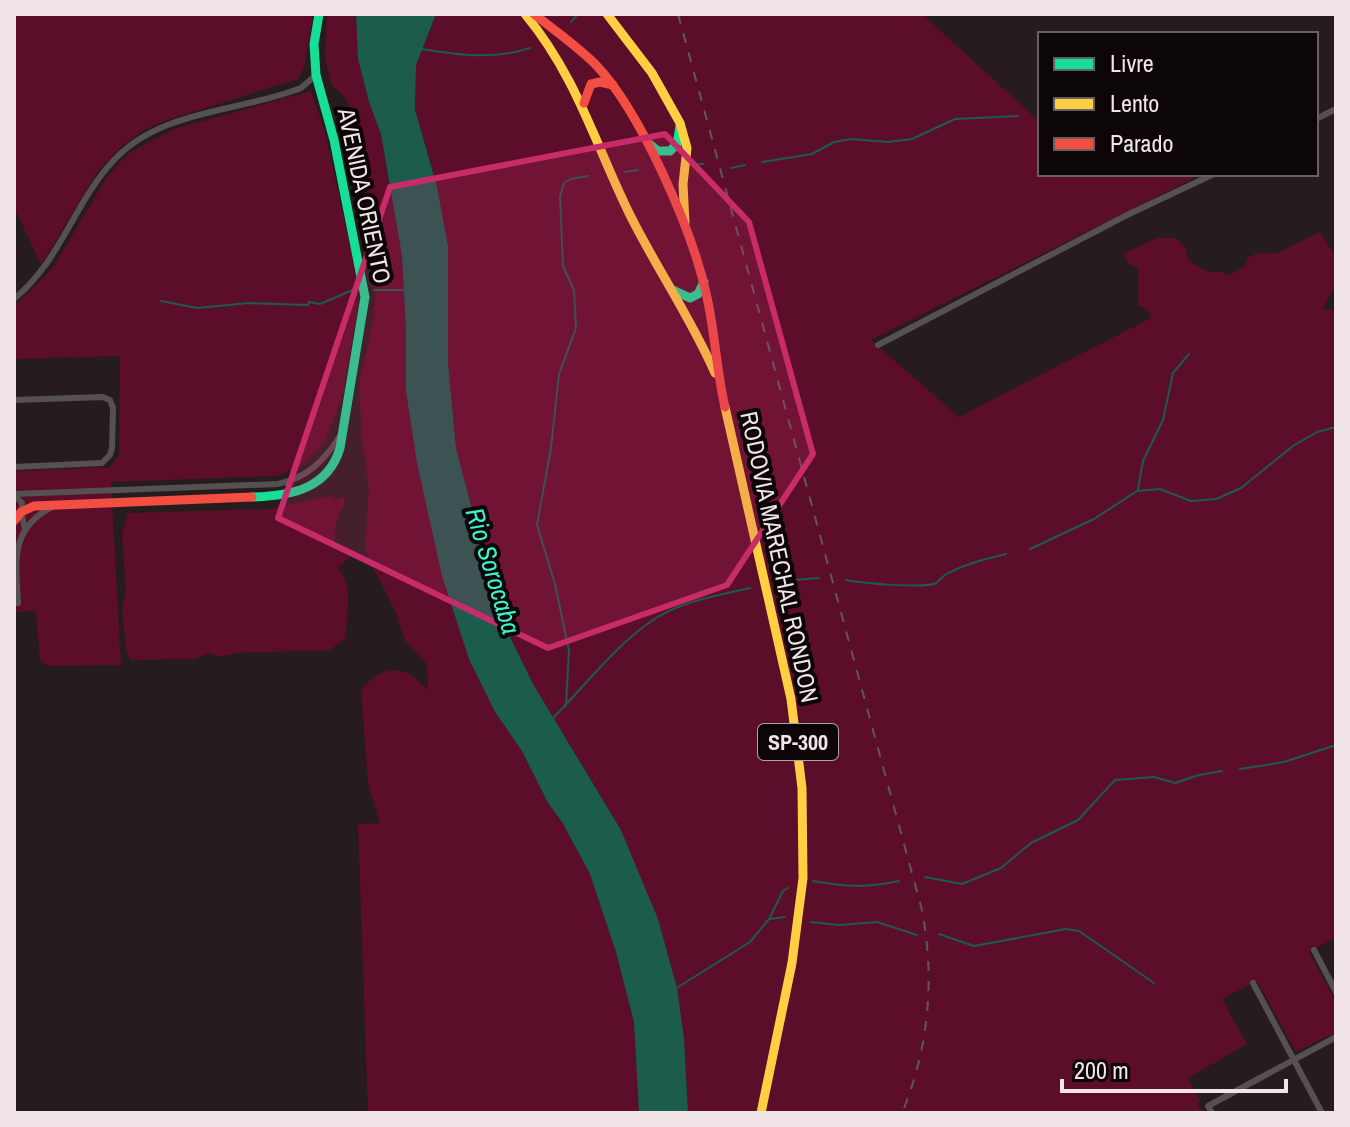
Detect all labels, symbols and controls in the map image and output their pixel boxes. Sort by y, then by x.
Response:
legend [1038,32,1318,176]
text: Livre [1110,47,1154,79]
text: Lento [1110,87,1159,119]
street label: AVENIDA ORIENTO [331,104,399,287]
text: Parado [1110,127,1173,159]
street label: RODOVIA MARECHAL RONDON [733,408,826,705]
water label: Rio Sorocaba [458,503,529,638]
road number: SP-300 [758,724,838,760]
scale bar [1062,1043,1286,1093]
text: 200 m [1074,1054,1129,1086]

